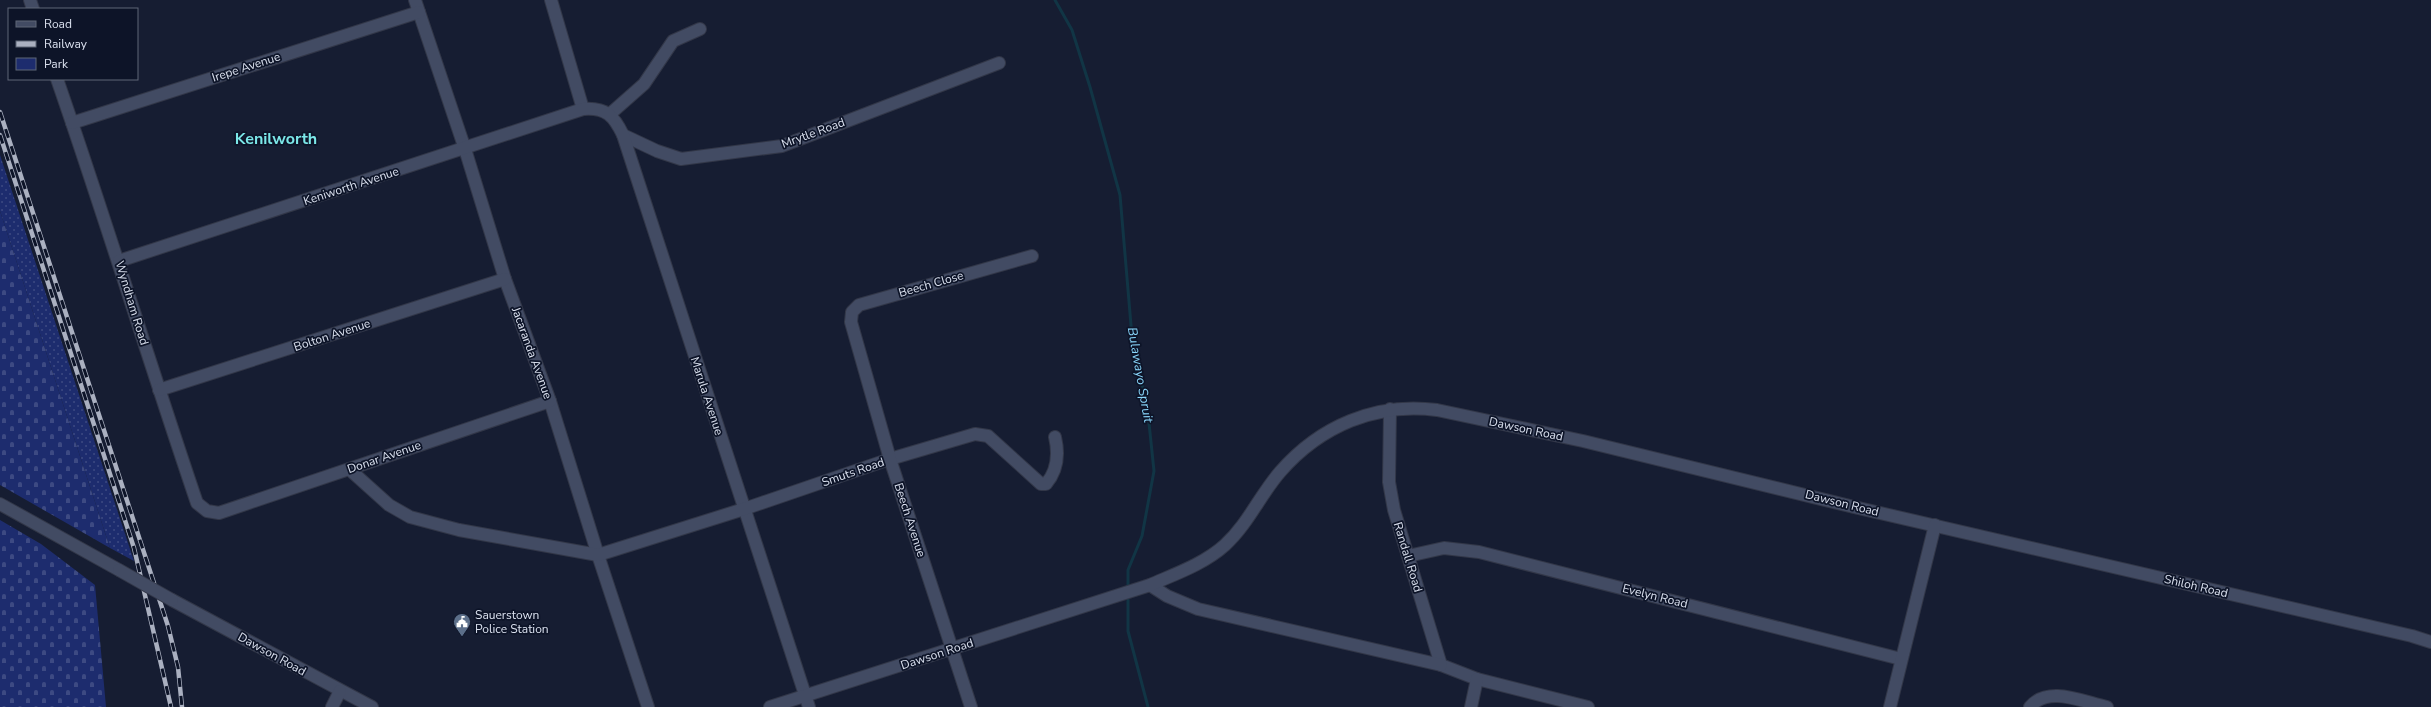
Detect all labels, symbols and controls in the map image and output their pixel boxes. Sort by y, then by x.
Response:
legend [8,8,138,80]
text: Road [44,16,72,32]
text: Railway [44,36,88,52]
street label: Irepe Avenue [210,48,282,86]
text: Park [44,56,69,72]
street label: Mrytle Road [779,114,847,152]
district label: Kenilworth [235,128,317,150]
street label: Keniworth Avenue [301,163,401,209]
street label: Wyndham Road [112,259,152,347]
street label: Beech Close [897,267,965,301]
street label: Jacaranda Avenue [508,304,556,401]
street label: Bolton Avenue [292,315,372,355]
water label: Bulawayo Spruit [1123,326,1157,425]
street label: Marula Avenue [687,355,727,437]
street label: Dawson Road [1487,413,1565,445]
street label: Donar Avenue [345,437,423,477]
street label: Smuts Road [819,454,887,490]
street label: Beech Avenue [890,481,930,559]
street label: Dawson Road [1803,486,1881,520]
street label: Randall Road [1390,520,1426,594]
street label: Shiloh Road [2163,571,2229,601]
street label: Evelyn Road [1621,580,1689,612]
place label: Sauerstown Police Station [475,607,549,637]
public building icon: Sauerstown Police Station [452,612,472,637]
street label: Dawson Road [235,629,309,679]
street label: Dawson Road [899,635,975,673]

